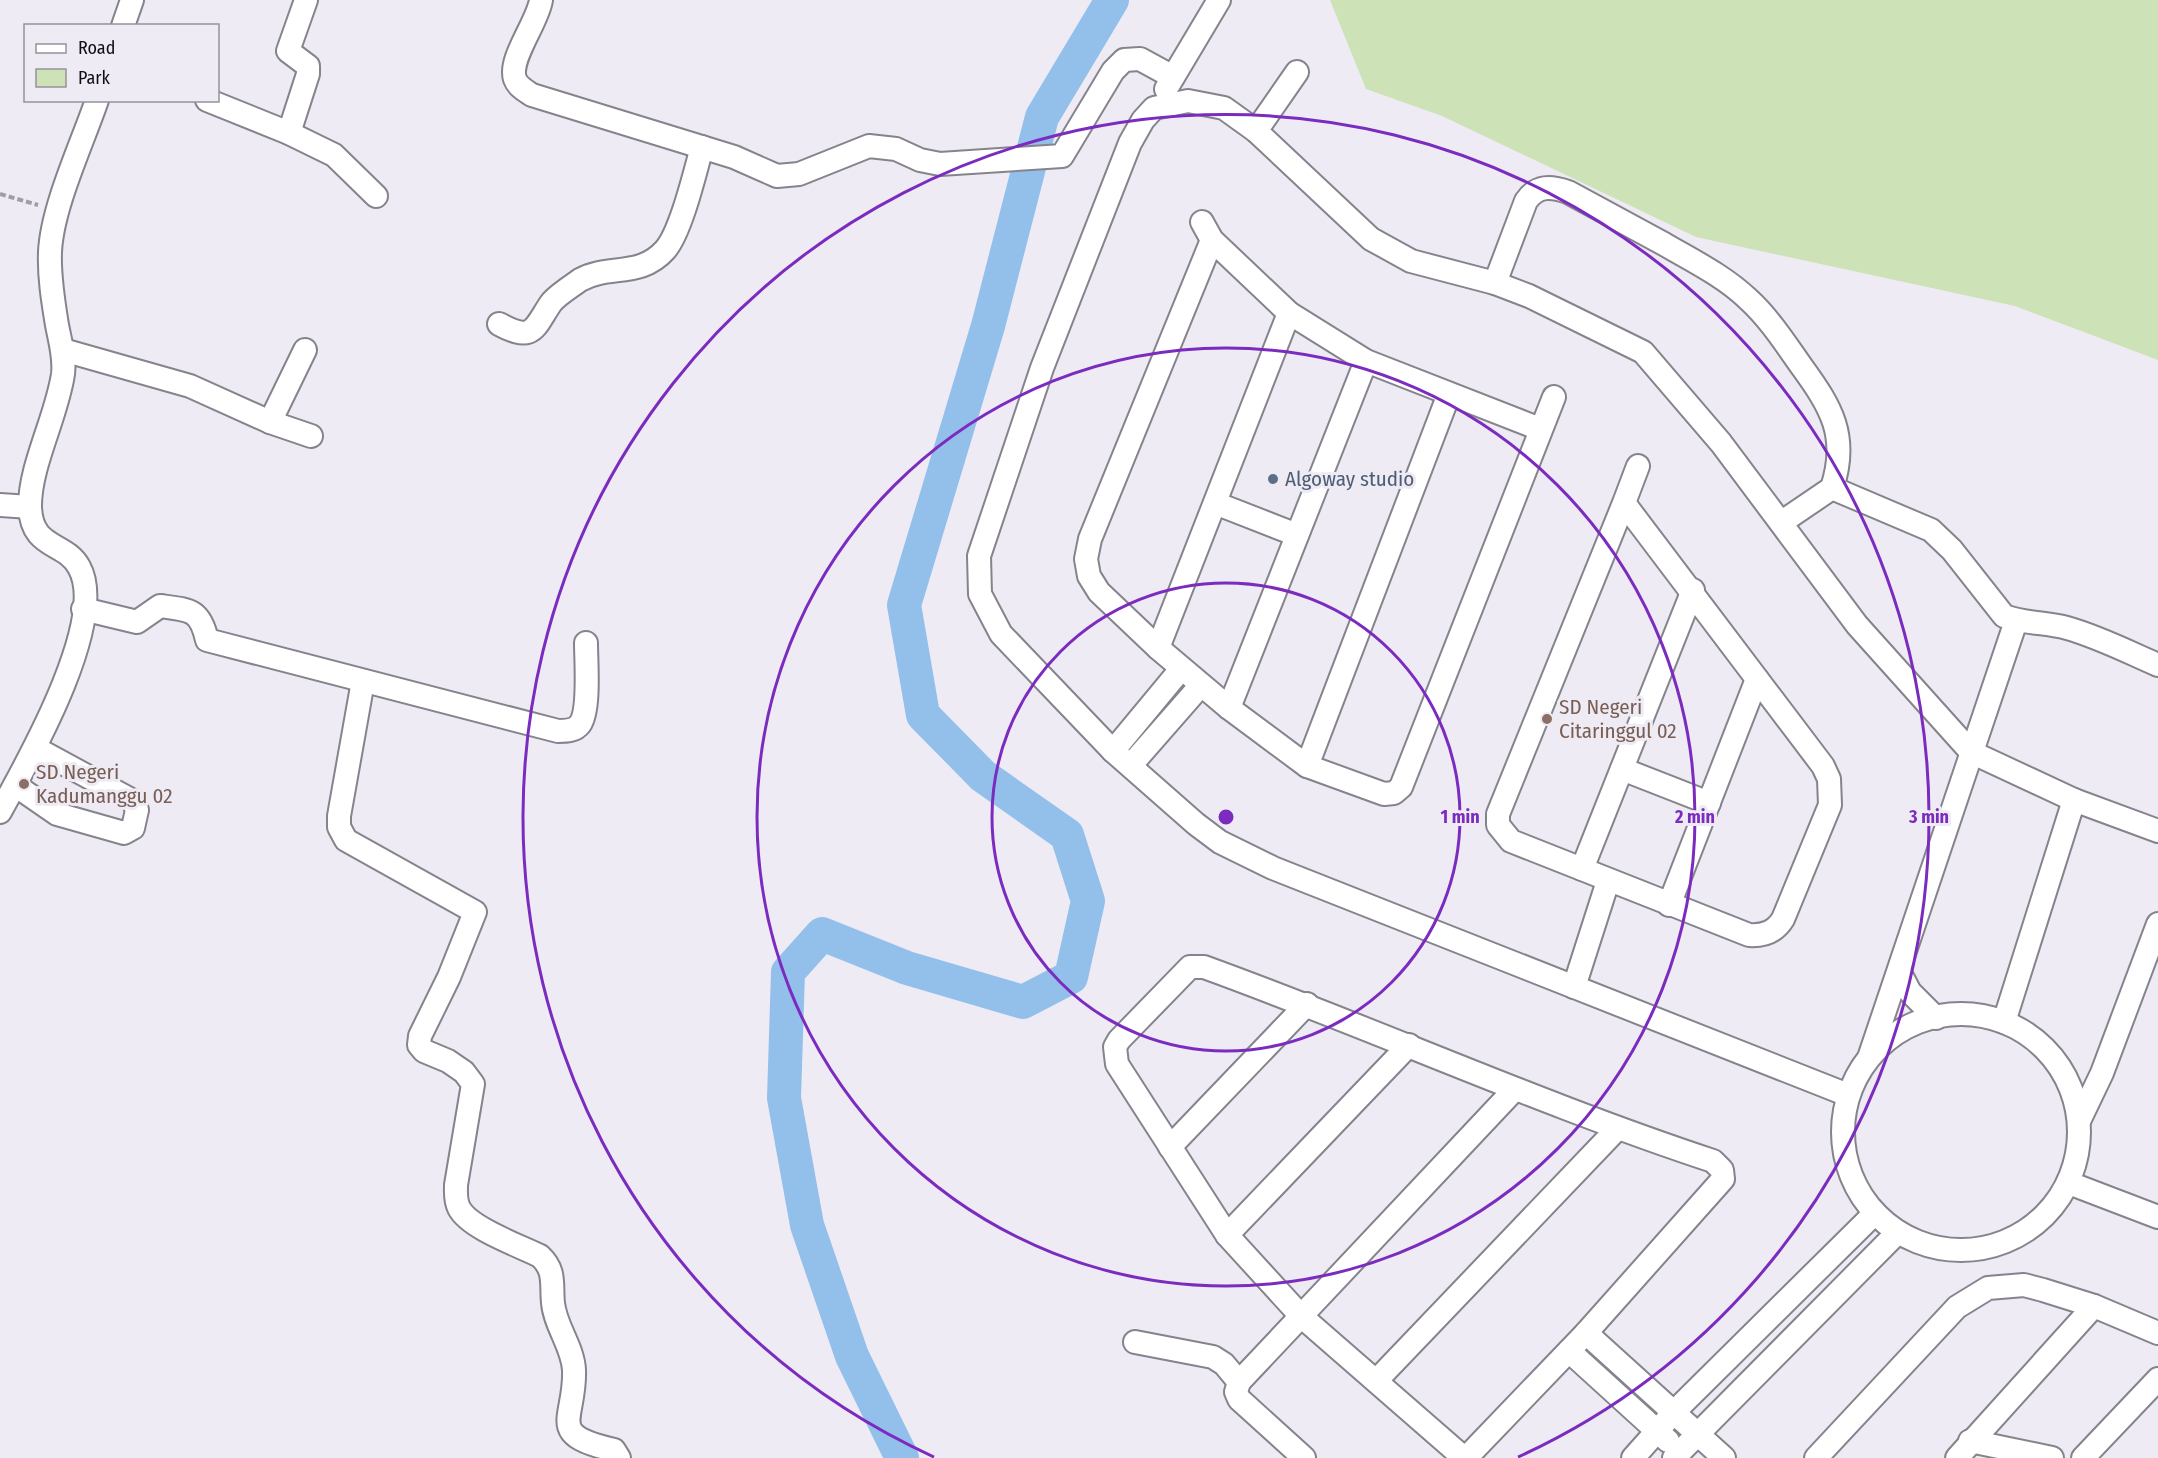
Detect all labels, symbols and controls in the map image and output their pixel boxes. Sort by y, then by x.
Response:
legend [24,24,219,102]
text: Road [78,37,115,59]
text: Park [78,67,111,89]
place label: Algoway studio [1285,466,1414,492]
marker: Algoway studio [1266,472,1280,486]
place label: SD Negeri Citaringgul 02 [1559,694,1677,744]
marker: SD Negeri Citaringgul 02 [1540,712,1554,726]
place label: SD Negeri Kadumanggu 02 [36,759,172,809]
marker: SD Negeri Kadumanggu 02 [17,777,31,791]
text: 1 min [1440,806,1480,828]
text: 2 min [1674,806,1715,828]
text: 3 min [1908,806,1949,828]
centre of rings [1216,807,1236,827]

